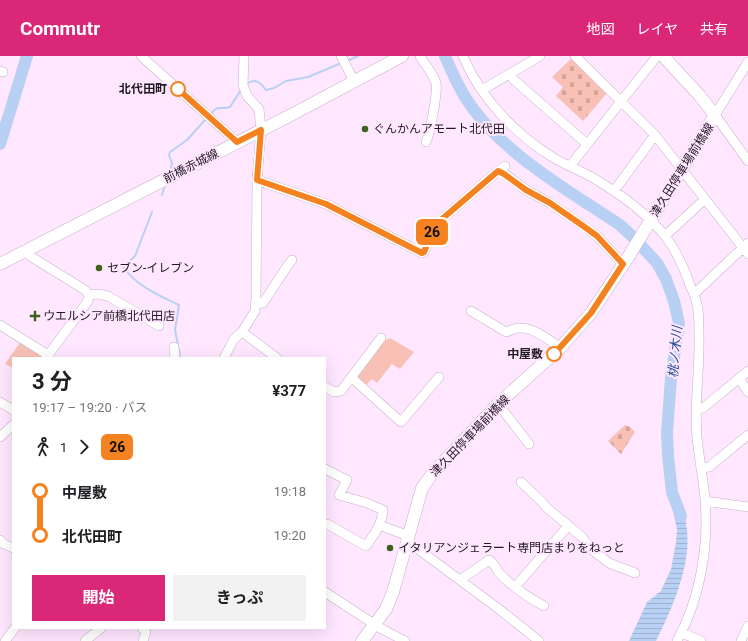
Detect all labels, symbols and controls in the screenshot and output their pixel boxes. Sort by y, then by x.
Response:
text: Commutr [20,17,100,40]
text: 地図 [586,21,614,37]
text: レイヤ [636,21,678,37]
text: 共有 [700,21,728,37]
marker: 北代田町 [170,81,186,97]
place label: 北代田町 [119,82,167,96]
street label: 津久田停車場前橋線 [647,120,717,220]
place label: ぐんかんアモート北代田 [373,122,505,136]
marker: ぐんかんアモート北代田 [360,124,370,134]
street label: 前橋赤城線 [161,146,221,186]
line badge: 26 [414,219,450,245]
text: 26 [424,224,440,240]
place label: セブン-イレブン [107,261,194,275]
marker: セブン-イレブン [94,263,104,273]
place label: ウエルシア前橋北代田店 [43,309,175,323]
marker: ウエルシア前橋北代田店 [30,311,40,321]
water label: 桃ノ木川 [665,323,685,379]
marker: 中屋敷 [546,346,562,362]
place label: 中屋敷 [507,347,543,361]
text: 3 分 [32,369,72,394]
text: ¥377 [272,382,306,400]
street label: 津久田停車場前橋線 [427,392,513,480]
text: 19:17 – 19:20 · バス [32,400,148,415]
icon: walk [32,436,54,458]
icon: forward [73,436,95,458]
text: 26 [109,439,125,455]
text: 1 [60,440,67,455]
text: 中屋敷 [62,484,107,502]
text: 19:18 [274,484,306,499]
text: 北代田町 [62,528,122,546]
text: 19:20 [274,528,306,543]
place label: イタリアンジェラート専門店まりをねっと [398,541,625,555]
marker: イタリアンジェラート専門店まりをねっと [385,543,395,553]
button: 開始 [32,575,165,621]
button: きっぷ [173,575,306,621]

